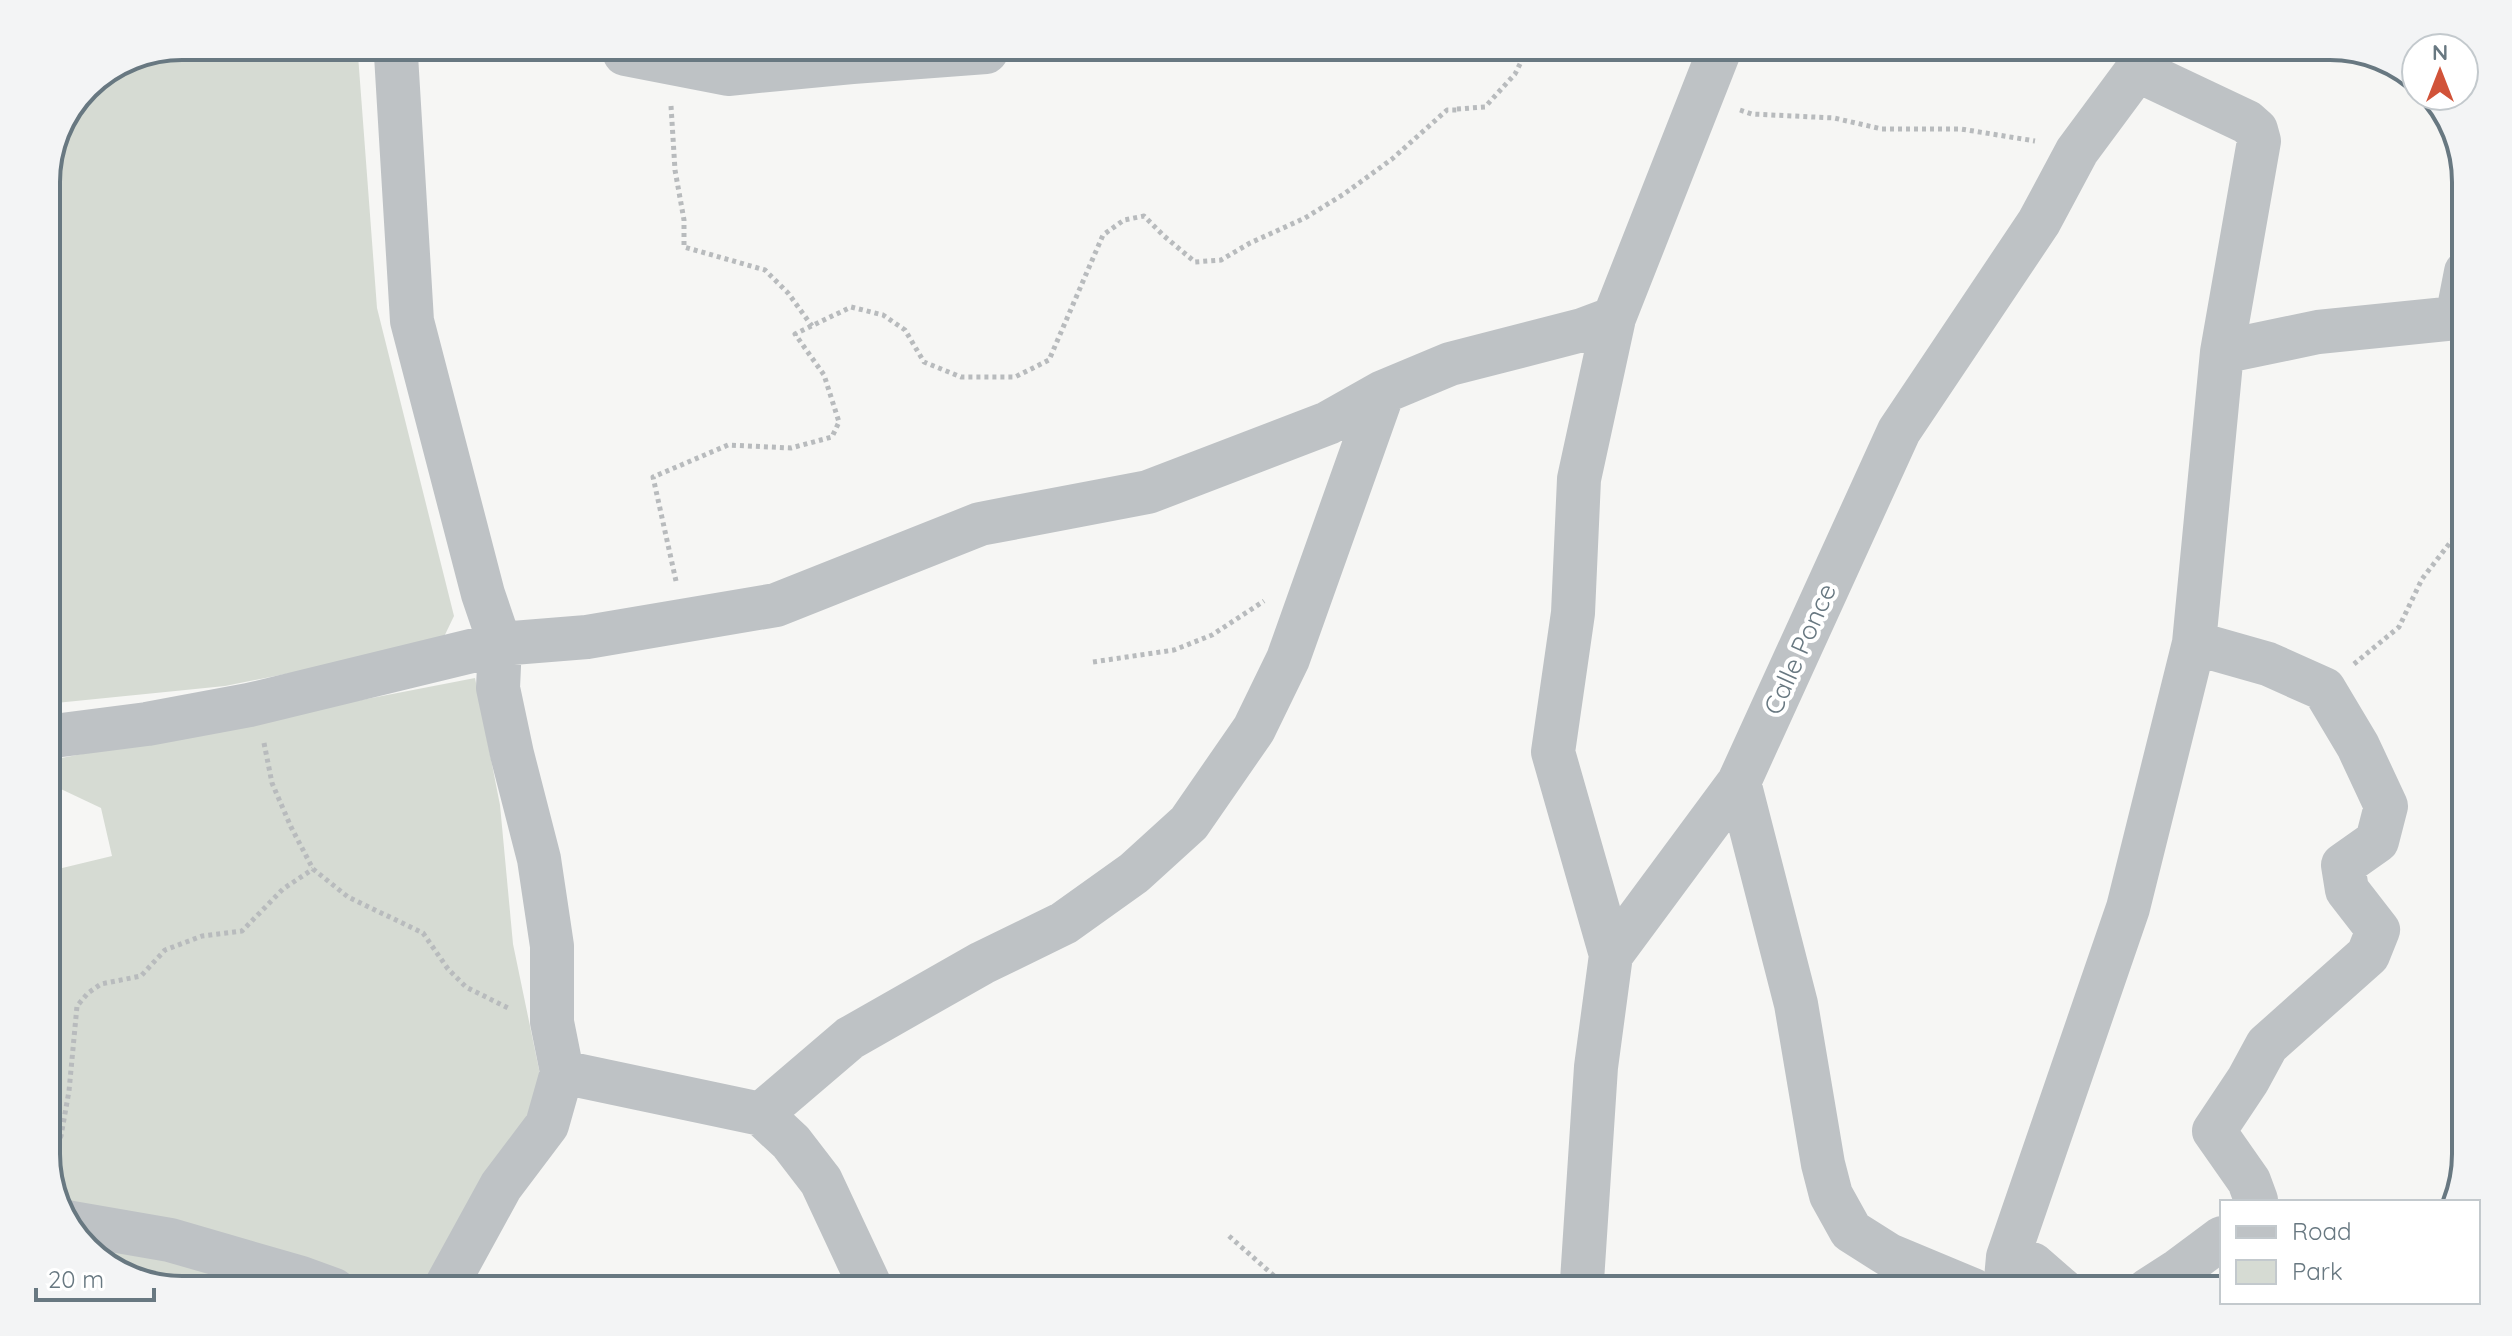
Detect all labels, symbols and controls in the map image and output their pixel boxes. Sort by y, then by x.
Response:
north arrow [2400,32,2480,112]
text: N [2432,38,2448,66]
street label: Calle Ponce [1756,578,1843,720]
legend [2220,1200,2480,1304]
text: Road [2292,1216,2352,1246]
scale bar [36,1252,154,1302]
text: Park [2292,1256,2343,1286]
text: 20 m [48,1264,104,1294]

